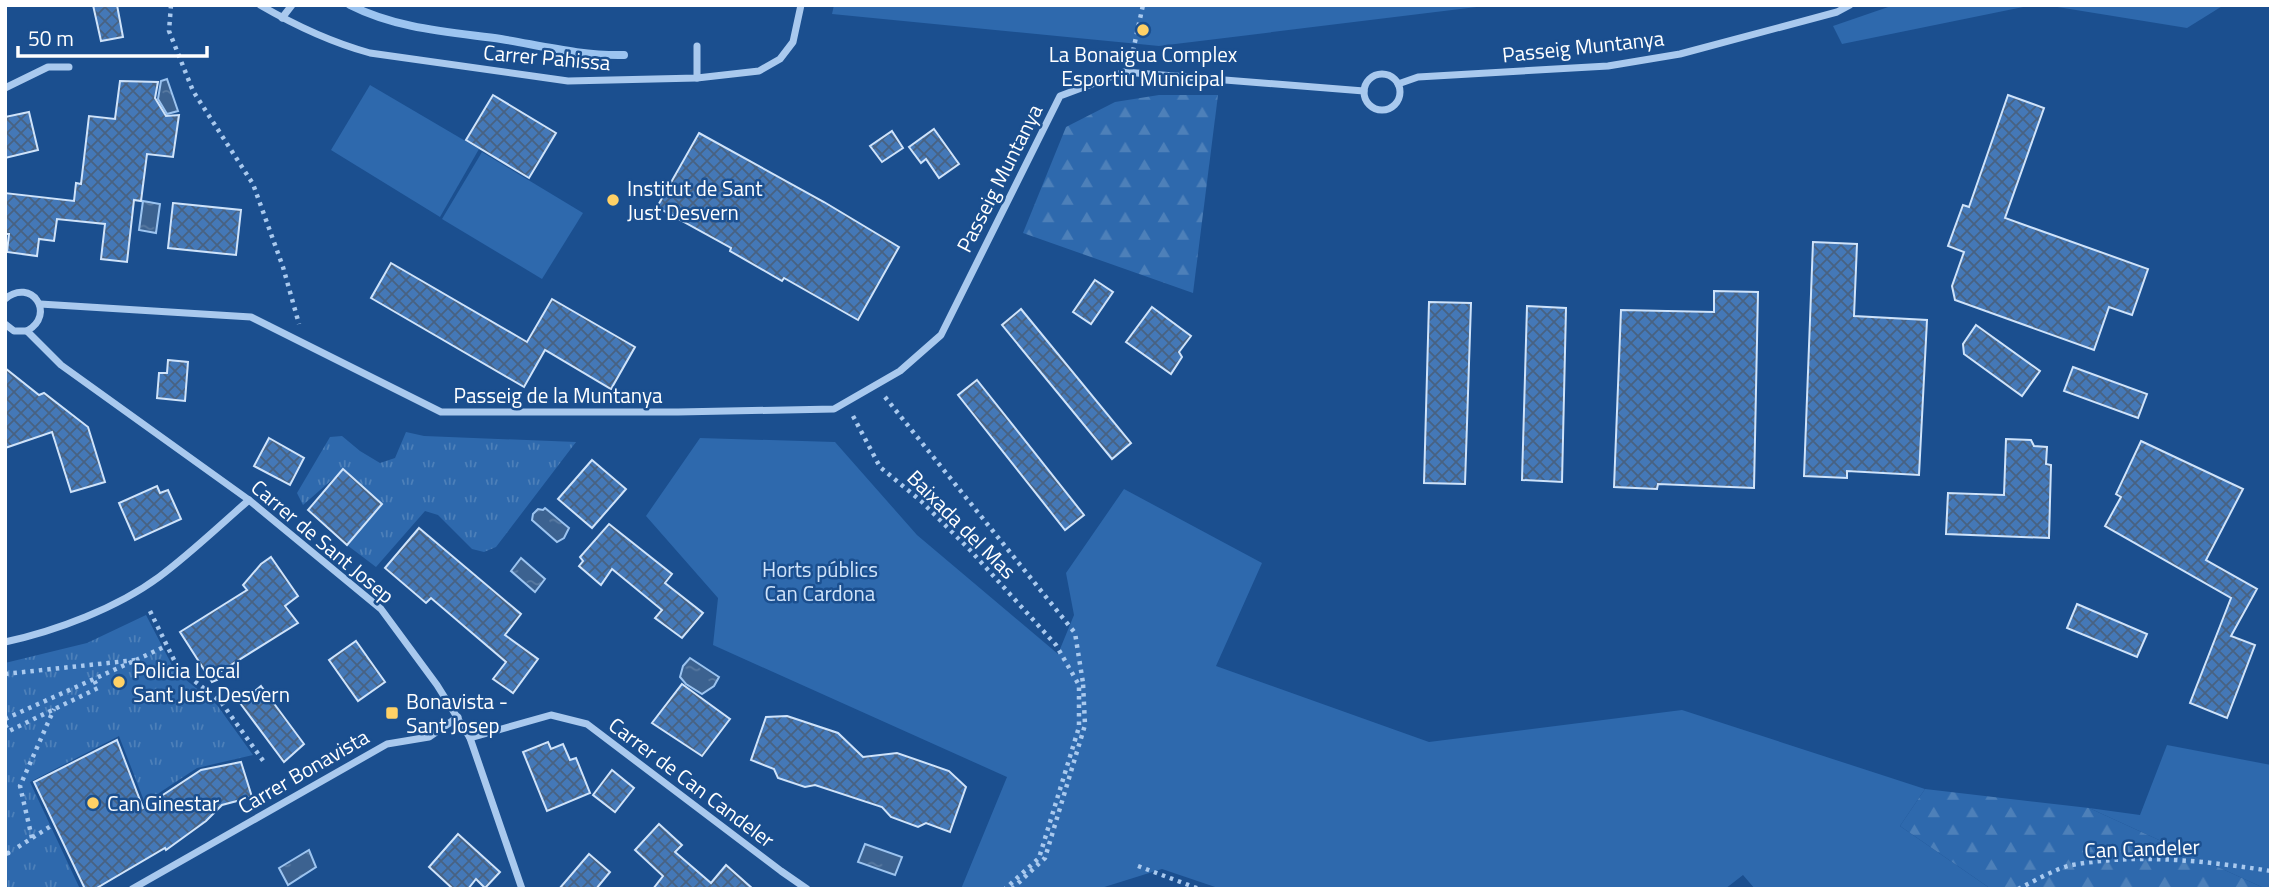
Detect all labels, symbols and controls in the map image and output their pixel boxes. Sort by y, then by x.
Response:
scale bar [18,14,206,58]
text: 50 m [28,22,74,54]
marker: La Bonaigua Complex Esportiu Municipal [1135,22,1151,38]
street label: Passeig Muntanya [1500,22,1666,70]
street label: Carrer Pahissa [482,36,612,79]
place label: La Bonaigua Complex Esportiu Municipal [1049,38,1238,94]
street label: Passeig Muntanya [948,98,1050,258]
place label: Institut de Sant Just Desvern [627,172,763,228]
marker: Institut de Sant Just Desvern [605,192,621,208]
street label: Passeig de la Muntanya [454,379,663,411]
street label: Baixada del Mas [900,462,1024,586]
street label: Carrer de Sant Josep [244,471,402,611]
park label: Horts públics Can Cardona [762,553,878,609]
place label: Policia Local Sant Just Desvern [133,654,290,710]
marker: Policia Local Sant Just Desvern [111,674,127,690]
place label: Bonavista - Sant Josep [406,685,508,741]
marker: Bonavista - Sant Josep [384,705,400,721]
street label: Carrer de Can Candeler [602,709,782,855]
street label: Carrer Bonavista [231,720,375,822]
place label: Can Ginestar [107,787,219,819]
marker: Can Ginestar [85,795,101,811]
street label: Can Candeler [2084,830,2200,866]

